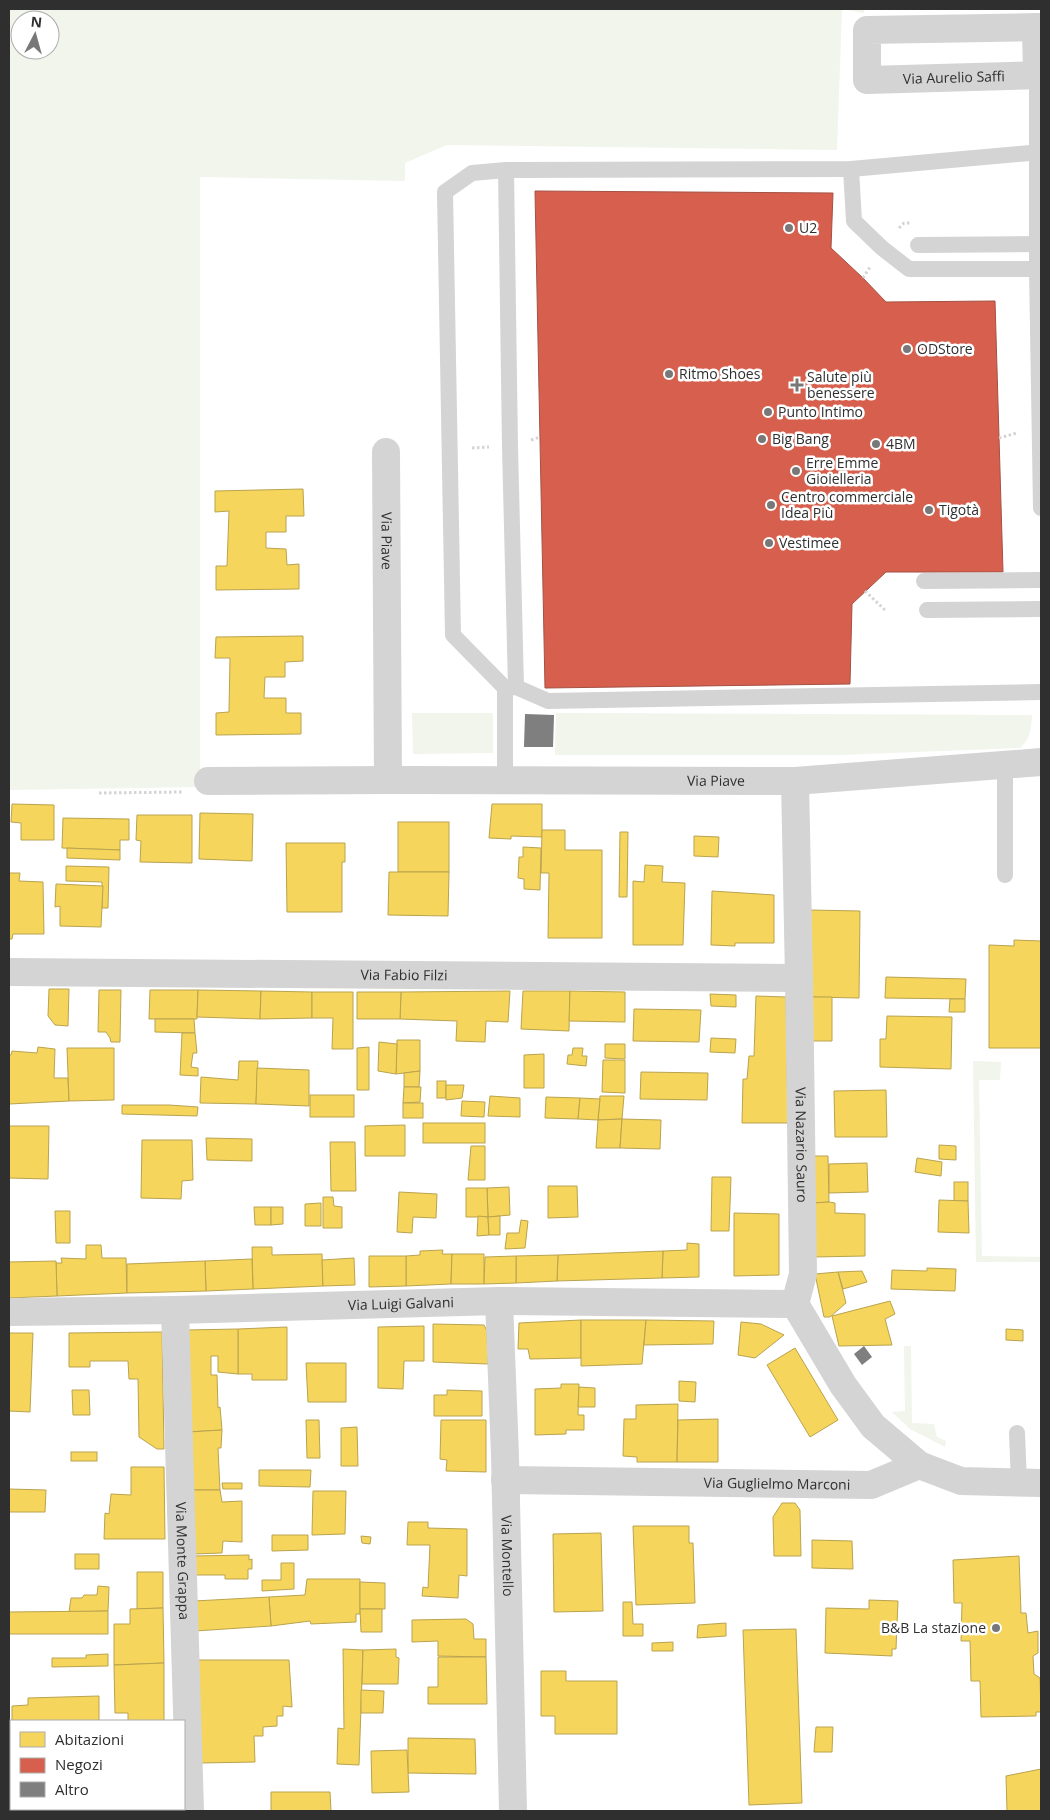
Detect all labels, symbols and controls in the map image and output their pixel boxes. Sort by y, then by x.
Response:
north arrow [10,10,60,60]
text: N [30,12,43,32]
street label: Via Aurelio Saffi [903,66,1005,88]
place label: U2 [799,218,817,237]
marker: U2 [783,222,795,234]
place label: ODStore [917,339,973,358]
marker: ODStore [901,343,913,355]
place label: Ritmo Shoes [679,364,761,383]
place label: Salute più benessere [807,367,875,402]
marker: Ritmo Shoes [663,368,675,380]
marker: Salute più benessere [791,379,803,391]
place label: Punto Intimo [778,402,863,421]
marker: Punto Intimo [762,406,774,418]
place label: Big Bang [772,429,829,448]
marker: Big Bang [756,433,768,445]
place label: 4BM [886,434,916,453]
marker: 4BM [870,438,882,450]
place label: Erre Emme Gioielleria [806,453,878,488]
marker: Erre Emme Gioielleria [790,465,802,477]
place label: Centro commerciale Idea Più [781,487,913,522]
marker: Centro commerciale Idea Più [765,499,777,511]
place label: Tigotà [939,500,979,519]
marker: Tigotà [923,504,935,516]
street label: Via Piave [377,512,397,570]
place label: Vestimee [779,533,839,552]
marker: Vestimee [763,537,775,549]
street label: Via Piave [687,771,745,790]
street label: Via Fabio Filzi [360,965,448,984]
street label: Via Nazario Sauro [791,1087,812,1203]
street label: Via Luigi Galvani [348,1292,454,1314]
street label: Via Guglielmo Marconi [704,1473,850,1494]
street label: Via Monte Grappa [172,1502,194,1620]
street label: Via Montello [497,1515,518,1597]
place label: B&B La stazione [881,1618,986,1637]
marker: B&B La stazione [990,1622,1002,1634]
legend [10,1720,185,1810]
text: Abitazioni [55,1729,124,1749]
text: Negozi [55,1754,103,1774]
text: Altro [55,1779,89,1799]

